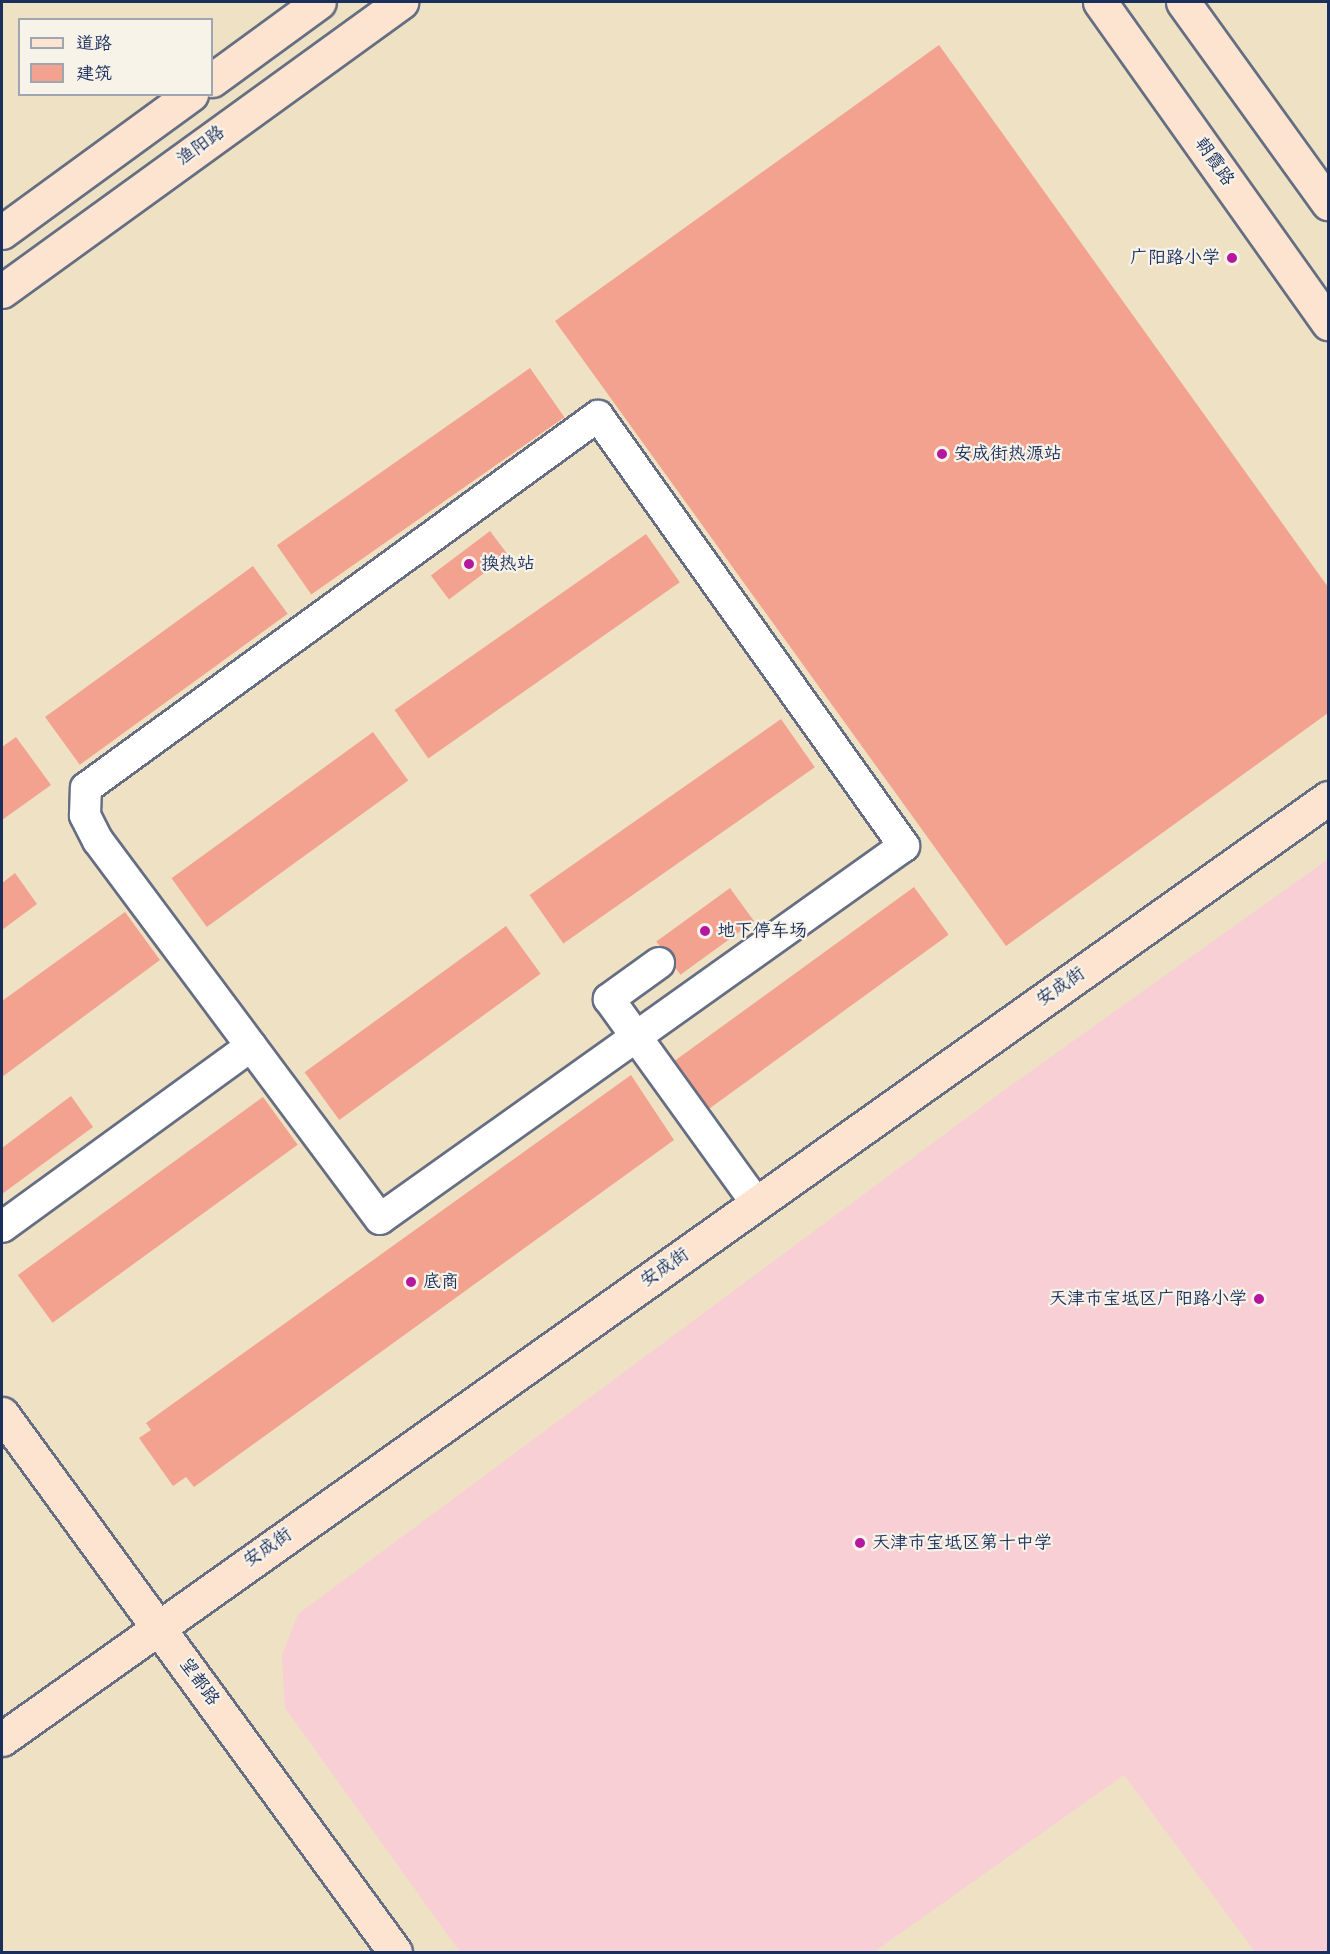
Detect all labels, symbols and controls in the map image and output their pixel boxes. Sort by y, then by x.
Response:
legend [18,18,213,96]
text: 道路 [76,31,112,56]
text: 建筑 [76,61,112,86]
street label: 渔阳路 [173,121,229,171]
street label: 朝霞路 [1190,134,1238,190]
place label: 广阳路小学 [1130,247,1220,269]
marker: 广阳路小学 [1225,251,1239,265]
place label: 安成街热源站 [954,443,1062,465]
marker: 安成街热源站 [935,447,949,461]
place label: 换热站 [481,553,535,575]
marker: 换热站 [462,557,476,571]
place label: 地下停车场 [717,920,807,942]
marker: 地下停车场 [698,924,712,938]
street label: 安成街 [1033,963,1089,1011]
street label: 安成街 [637,1244,693,1292]
place label: 底商 [423,1271,459,1293]
marker: 底商 [404,1275,418,1289]
place label: 天津市宝坻区广阳路小学 [1049,1288,1247,1310]
marker: 天津市宝坻区广阳路小学 [1252,1292,1266,1306]
street label: 安成街 [240,1524,296,1572]
place label: 天津市宝坻区第十中学 [872,1532,1052,1554]
marker: 天津市宝坻区第十中学 [853,1536,867,1550]
street label: 望都路 [174,1654,224,1710]

